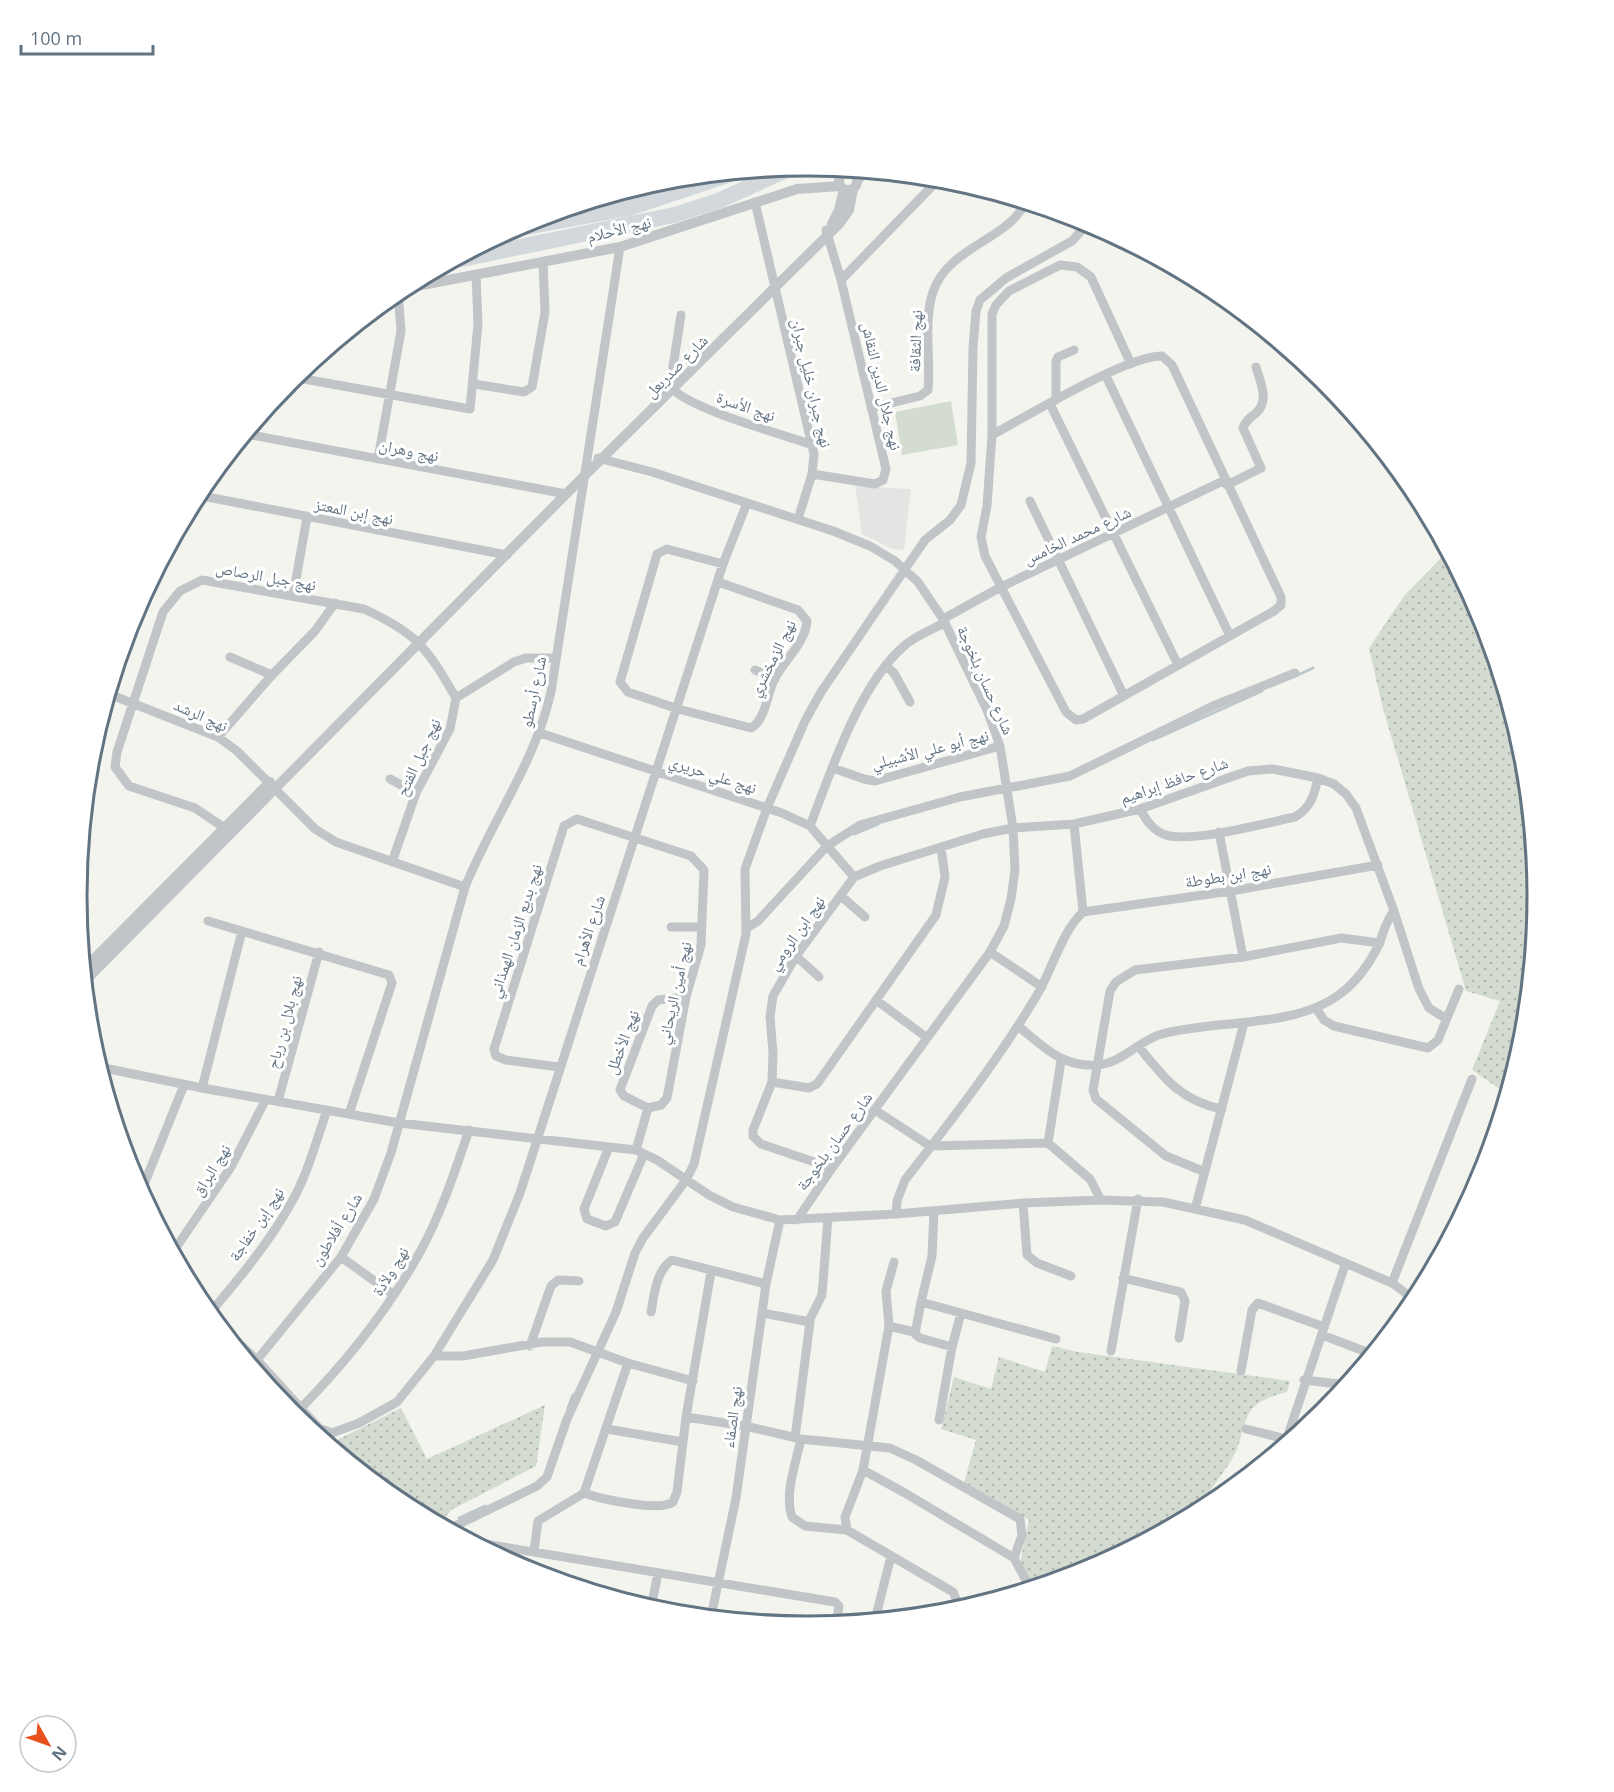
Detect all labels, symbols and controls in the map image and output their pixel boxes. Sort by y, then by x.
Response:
scale bar [21,18,153,56]
text: 100 m [30,26,82,50]
street label: نهج الأحلام [585,210,653,248]
street label: نهج الثقافة [903,309,927,373]
street label: نهج جبران خليل جبران [786,316,838,450]
street label: نهج جلال الدين النقاش [857,320,907,452]
street label: شارع صدربعل [639,329,713,403]
street label: نهج الأسرة [714,386,778,426]
street label: نهج وهران [377,433,441,467]
street label: نهج إبن المعتز [312,492,395,529]
street label: شارع محمد الخامس [1020,500,1134,570]
street label: نهج جبل الرصاص [214,556,318,596]
street label: نهج الزمخشري [743,616,803,701]
street label: شارع حسان بلخوجة [952,622,1020,738]
street label: شارع أرسطو [515,654,551,730]
street label: نهج الرشد [170,693,232,737]
street label: نهج جبل الفتح [390,714,446,800]
street label: نهج أبو علي الأشبيلي [869,724,992,776]
street label: نهج علي حريري [666,749,760,800]
street label: شارع حافظ إبراهيم [1117,751,1231,809]
street label: نهج ابن بطوطة [1183,857,1273,893]
street label: نهج بديع الزمان الهمذاني [483,861,549,1002]
street label: نهج ابن الرومي [762,891,832,976]
street label: شارع الأهرام [566,892,610,968]
street label: نهج أمين الريحاني [651,939,699,1047]
street label: نهج بلال بن رباح [261,973,307,1071]
street label: نهج الأخطل [600,1007,644,1077]
street label: شارع حسان بلخوجة [791,1087,877,1195]
street label: نهج البراق [186,1140,236,1200]
street label: نهج إبن خفاجة [223,1183,289,1265]
street label: شارع أفلاطون [305,1188,367,1270]
street label: نهج ولاّدة [366,1242,414,1300]
street label: نهج الصفاء [717,1385,747,1449]
north arrow [18,1714,78,1774]
text: N [47,1742,72,1766]

